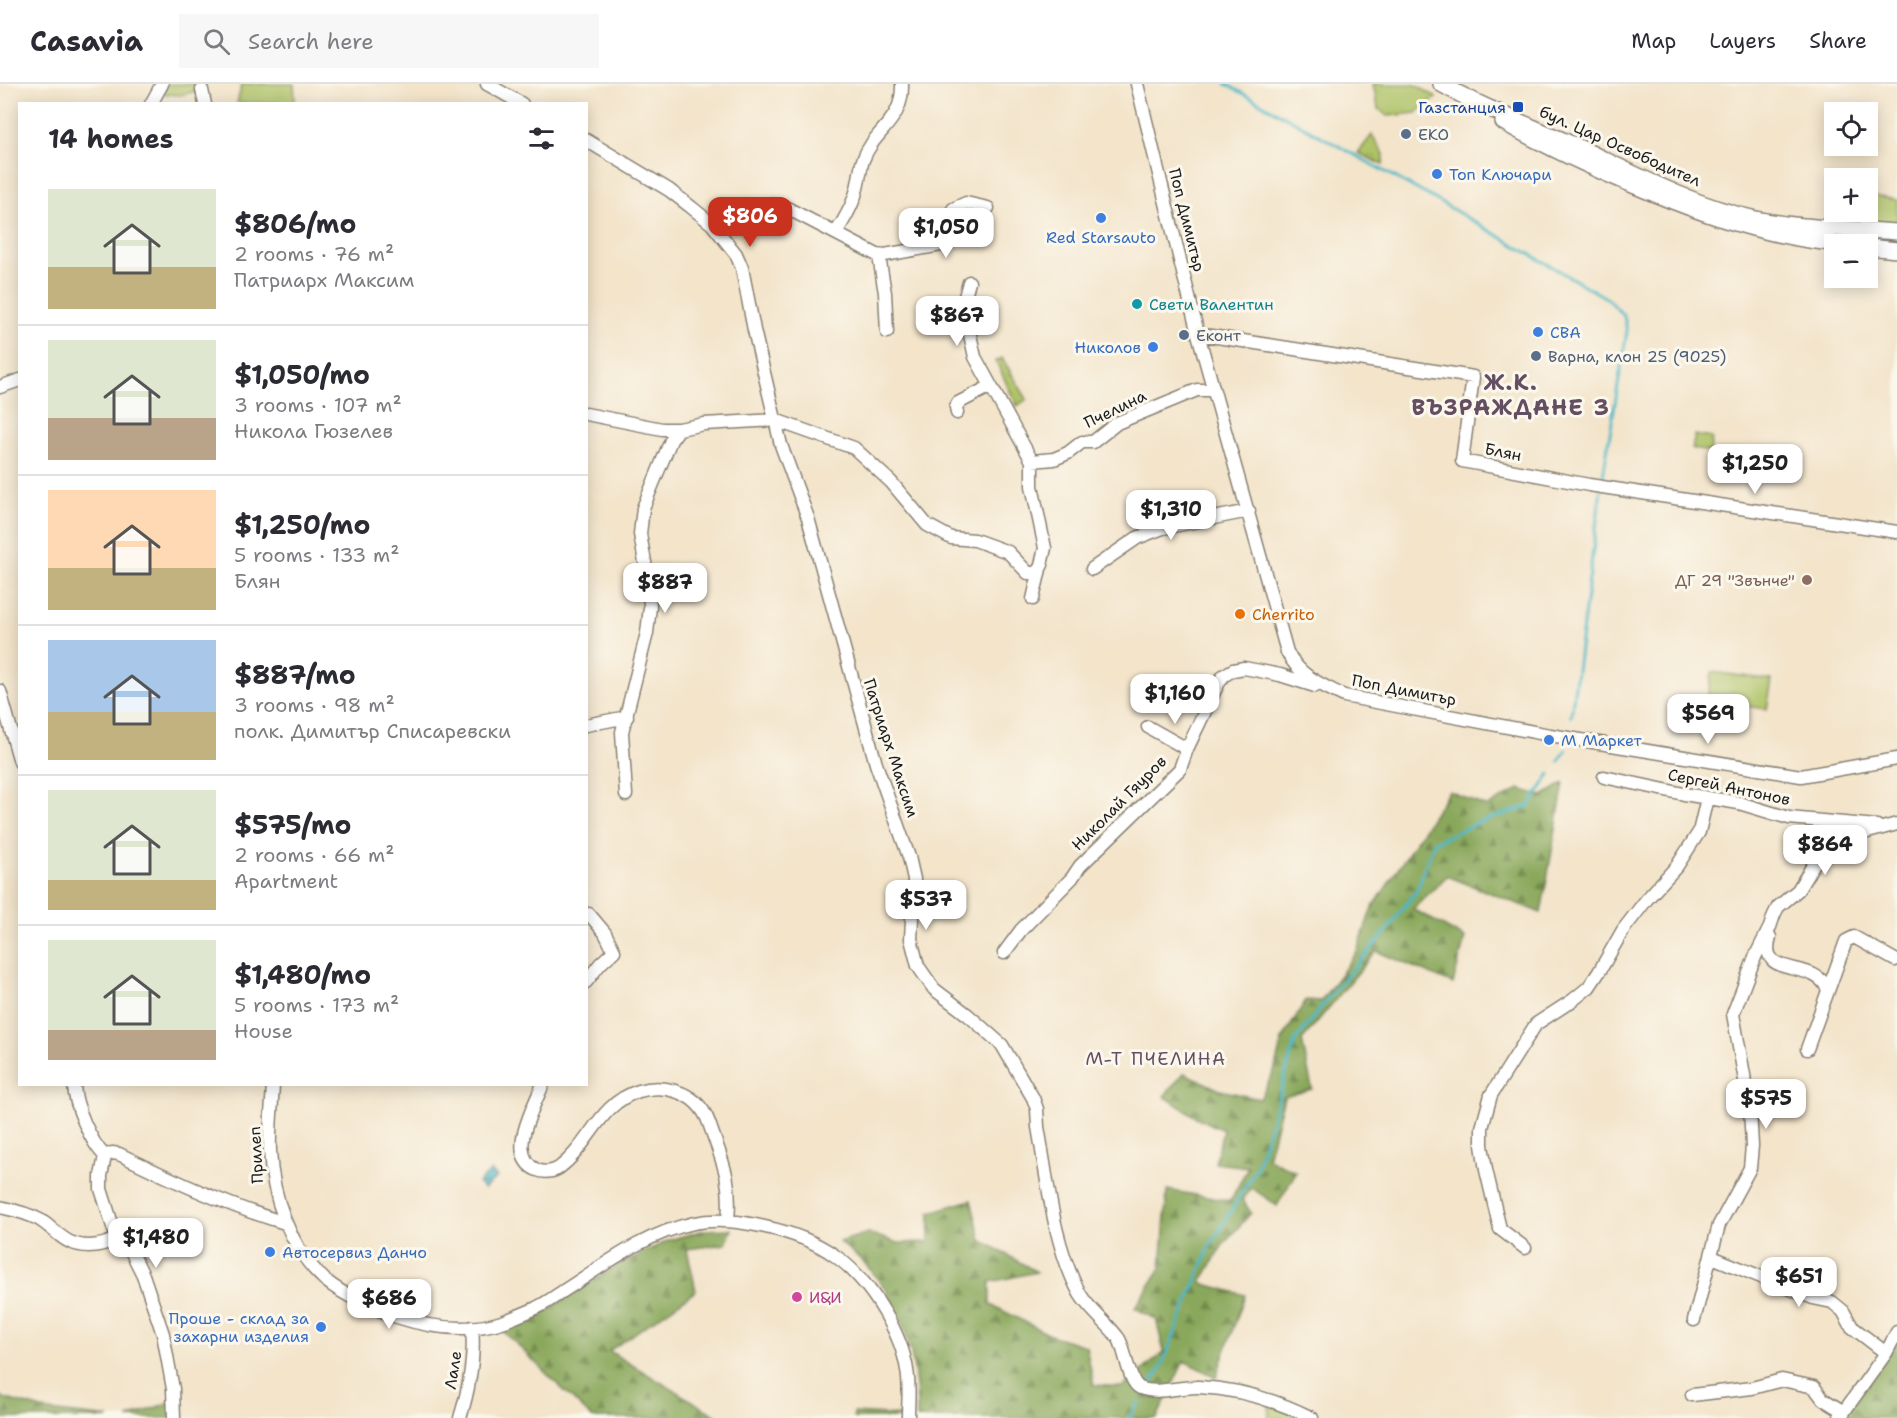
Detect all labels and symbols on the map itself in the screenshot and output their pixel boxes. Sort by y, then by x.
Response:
place label: Газстанция [1418,97,1506,118]
marker: Газстанция [1511,100,1525,114]
street label: бул. Цар Освободител [1536,101,1704,191]
place label: EKO [1418,124,1449,145]
marker: EKO [1399,127,1413,141]
place label: Топ Ключари [1449,164,1552,185]
street label: Поп Димитър [1164,166,1210,274]
marker: Топ Ключари [1430,167,1444,181]
pin: $806 [714,197,786,248]
pin: $1,050 [897,208,995,259]
marker: Red Starsauto [1094,211,1108,225]
place label: Red Starsauto [1046,227,1156,248]
place label: Свети Валентин [1149,294,1274,315]
pin: $867 [921,296,993,347]
marker: Свети Валентин [1130,297,1144,311]
place label: CBA [1550,322,1581,343]
place label: Еконт [1196,325,1242,346]
marker: CBA [1531,325,1545,339]
marker: Еконт [1177,328,1191,342]
place label: Николов [1074,337,1141,358]
marker: Николов [1146,340,1160,354]
place label: Варна, клон 25 (9025) [1548,346,1726,367]
marker: Варна, клон 25 (9025) [1529,349,1543,363]
district label: Ж.К. ВЪЗРАЖДАНЕ 3 [1412,368,1610,422]
street label: Пчелина [1080,385,1150,433]
street label: Блян [1483,438,1523,466]
pin: $1,250 [1706,444,1804,495]
pin: $1,310 [1122,490,1220,541]
pin: $887 [629,563,701,614]
place label: ДГ 29 "Звънче" [1675,570,1795,591]
marker: ДГ 29 "Звънче" [1800,573,1814,587]
place label: Cherrito [1252,604,1315,625]
marker: Cherrito [1233,607,1247,621]
street label: Поп Димитър [1350,670,1458,710]
pin: $1,160 [1126,674,1224,725]
street label: Патриарх Максим [859,676,923,820]
pin: $569 [1672,694,1744,745]
place label: М Маркет [1561,730,1643,751]
marker: М Маркет [1542,733,1556,747]
street label: Николай Гяуров [1067,751,1171,855]
street label: Сергей Антонов [1666,764,1792,810]
pin: $864 [1789,825,1861,876]
pin: $537 [890,880,962,931]
district label: М-Т ПЧЕЛИНА [1085,1047,1227,1071]
pin: $575 [1730,1079,1802,1130]
street label: Прилеп [244,1126,268,1184]
pin: $1,480 [107,1218,205,1269]
place label: Автосервиз Данчо [282,1242,427,1263]
marker: Автосервиз Данчо [263,1245,277,1259]
pin: $651 [1763,1257,1835,1308]
pin: $686 [353,1279,425,1330]
place label: И&И [809,1287,842,1308]
marker: И&И [790,1290,804,1304]
place label: Проше - склад за захарни изделия [169,1308,309,1347]
marker: Проше - склад за захарни изделия [314,1320,328,1334]
street label: Лале [440,1349,466,1391]

